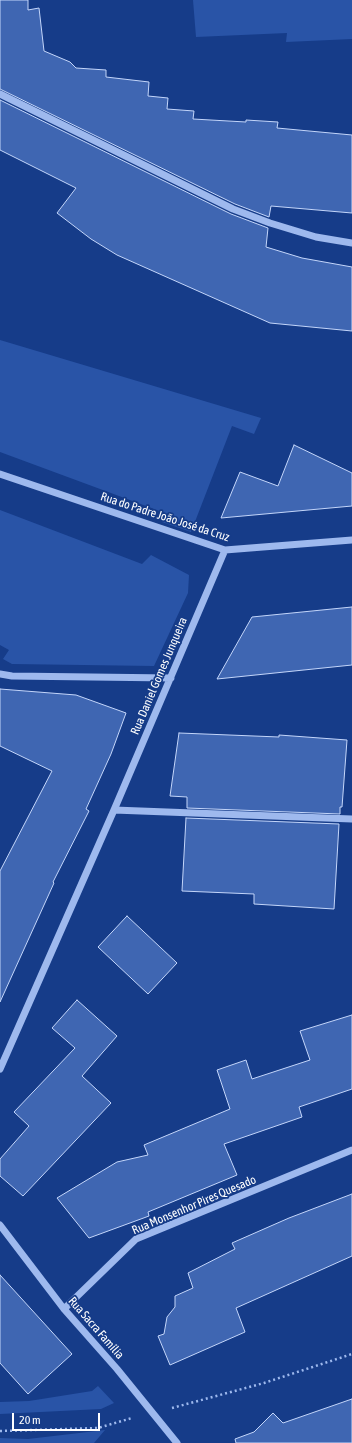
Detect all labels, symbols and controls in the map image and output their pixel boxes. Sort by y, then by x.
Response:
street label: Rua do Padre João José da Cruz [99,489,231,545]
street label: Rua Daniel Gomes Junqueira [128,615,190,737]
street label: Rua Monsenhor Pires Quesado [130,1172,258,1238]
street label: Rua Sacra Família [65,1294,127,1362]
scale bar [14,1405,102,1431]
text: 20 m [19,1413,41,1427]

